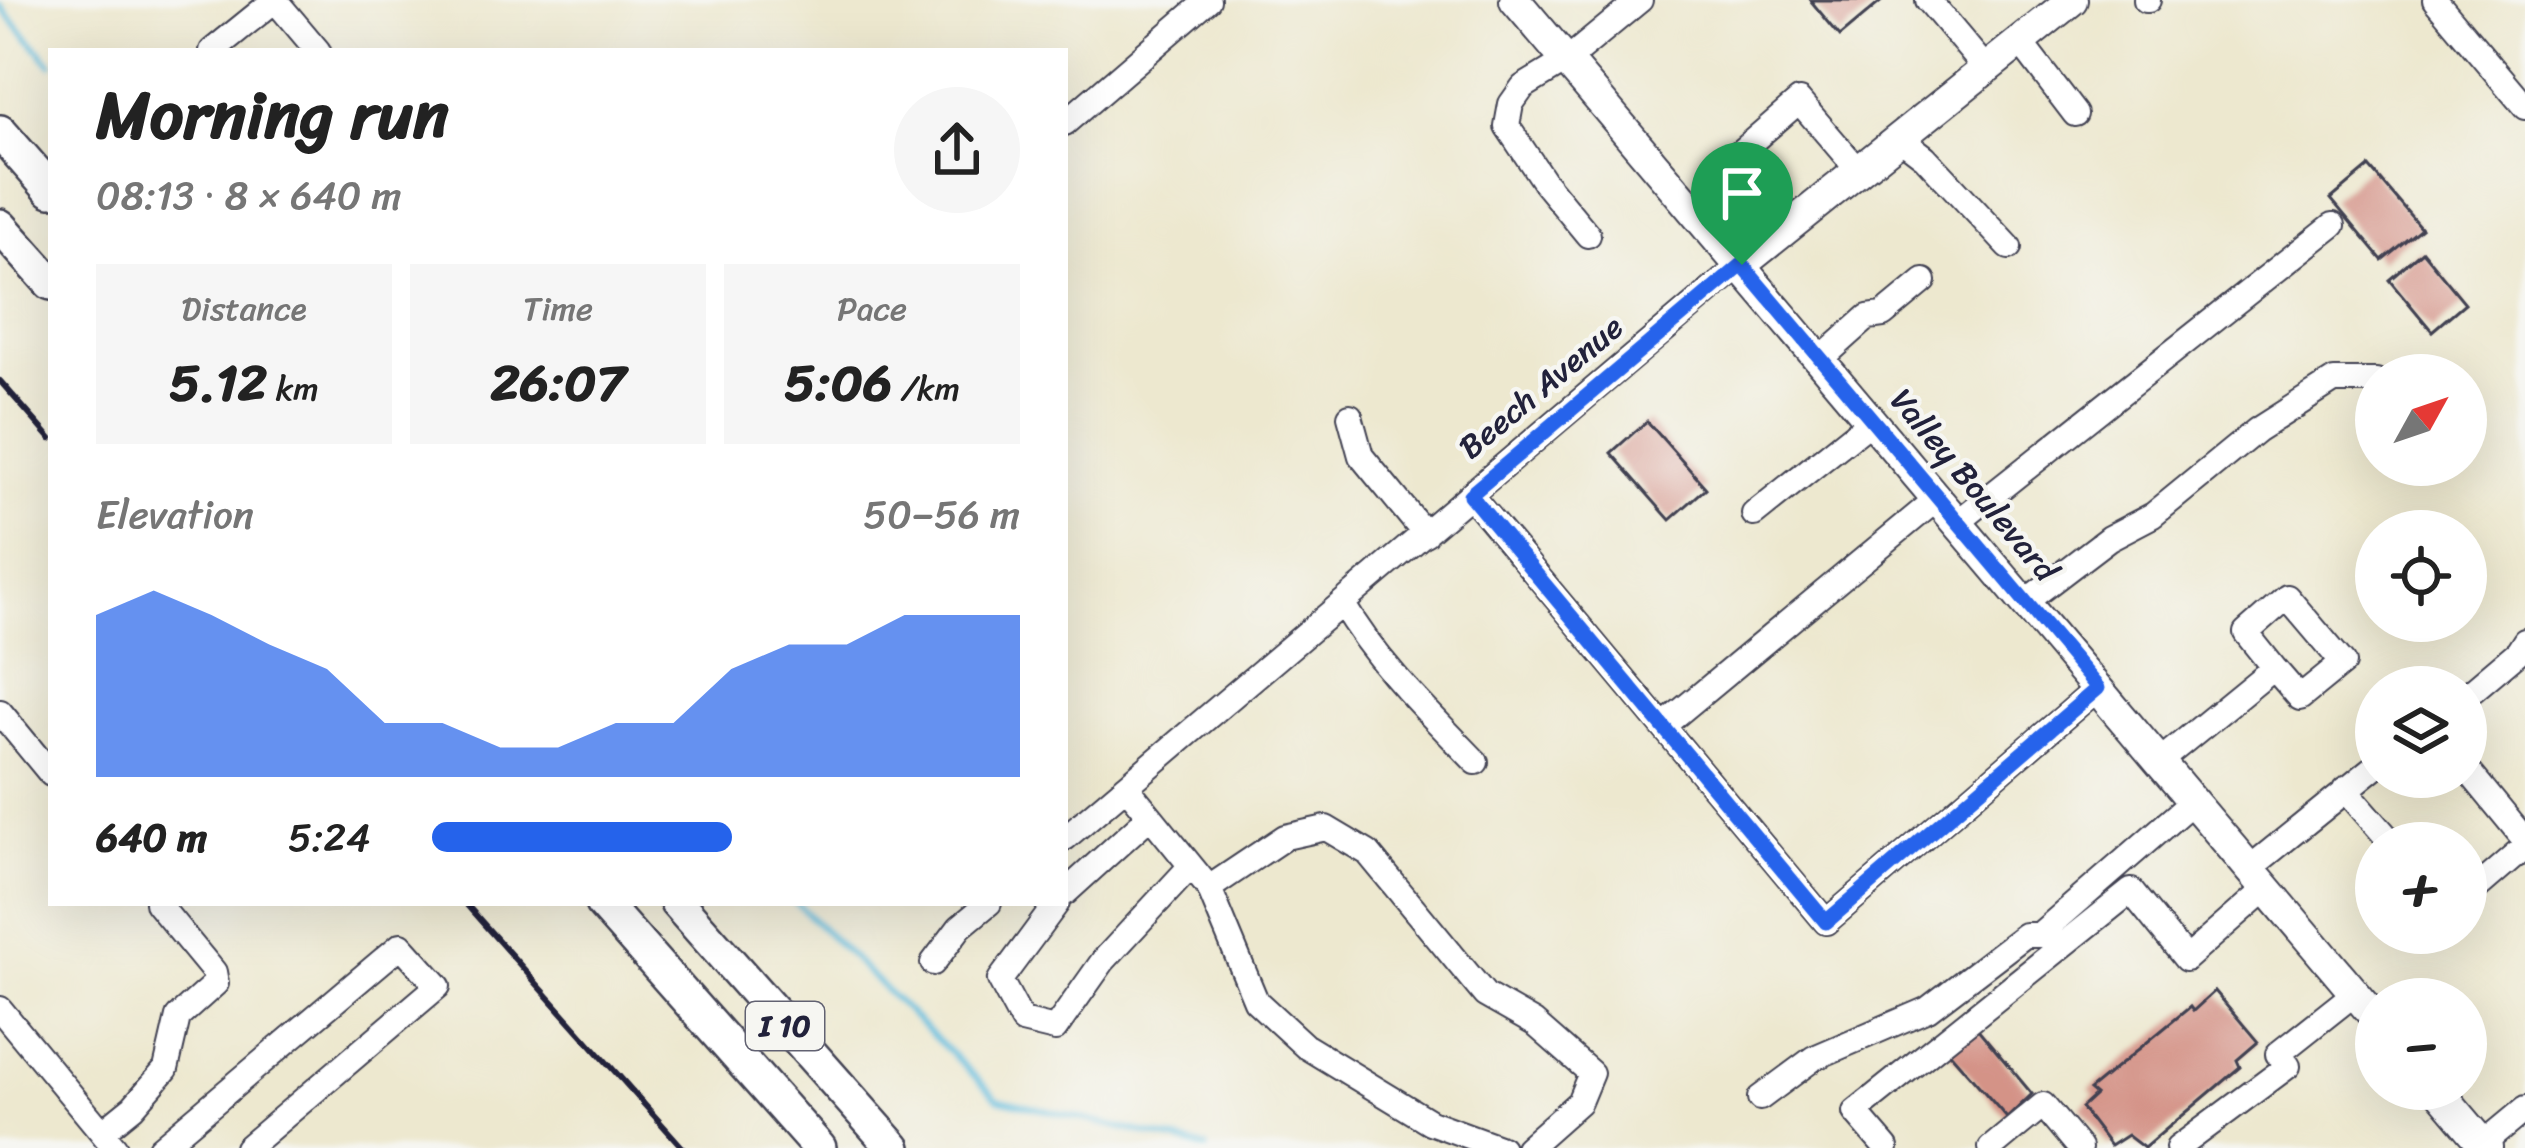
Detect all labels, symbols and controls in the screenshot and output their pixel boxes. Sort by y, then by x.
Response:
text: Morning run [96,57,449,174]
button: share [894,87,1020,213]
pin [1691,142,1793,265]
icon: arrive [1709,160,1775,226]
text: 08:13 · 8 × 640 m [96,161,402,230]
text: Distance [181,280,307,338]
text: Time [523,280,593,338]
text: Pace [837,280,907,338]
street label: Beech Avenue [1445,300,1637,474]
text: 5.12 [169,338,267,428]
text: 26:07 [490,338,626,428]
text: 5:06 [784,338,892,428]
north arrow [2355,354,2487,486]
map controls [2355,354,2487,1110]
text: km [267,360,319,418]
text: /km [892,360,960,418]
street label: Valley Boulevard [1875,375,2075,597]
text: Elevation [96,480,254,549]
text: 50–56 m [863,480,1020,549]
button: locate [2355,510,2487,642]
button: layers [2355,666,2487,798]
text: 640 m [96,803,207,872]
text: 5:24 [288,803,371,872]
button: + [2355,822,2487,954]
button: − [2355,978,2487,1110]
road number: I 10 [746,1002,824,1050]

